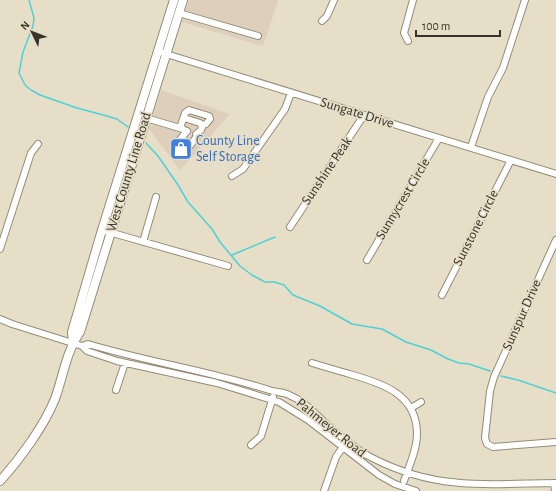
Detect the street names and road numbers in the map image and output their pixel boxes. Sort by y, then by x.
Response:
street label: Sungate Drive [319,95,395,131]
street label: West County Line Road [104,111,154,233]
street label: Sunshine Peak [299,134,355,208]
street label: Sunnycrest Circle [373,156,433,242]
street label: Sunstone Circle [451,188,501,268]
street label: Sunspur Drive [500,277,544,353]
street label: Pahmeyer Road [294,396,368,460]

